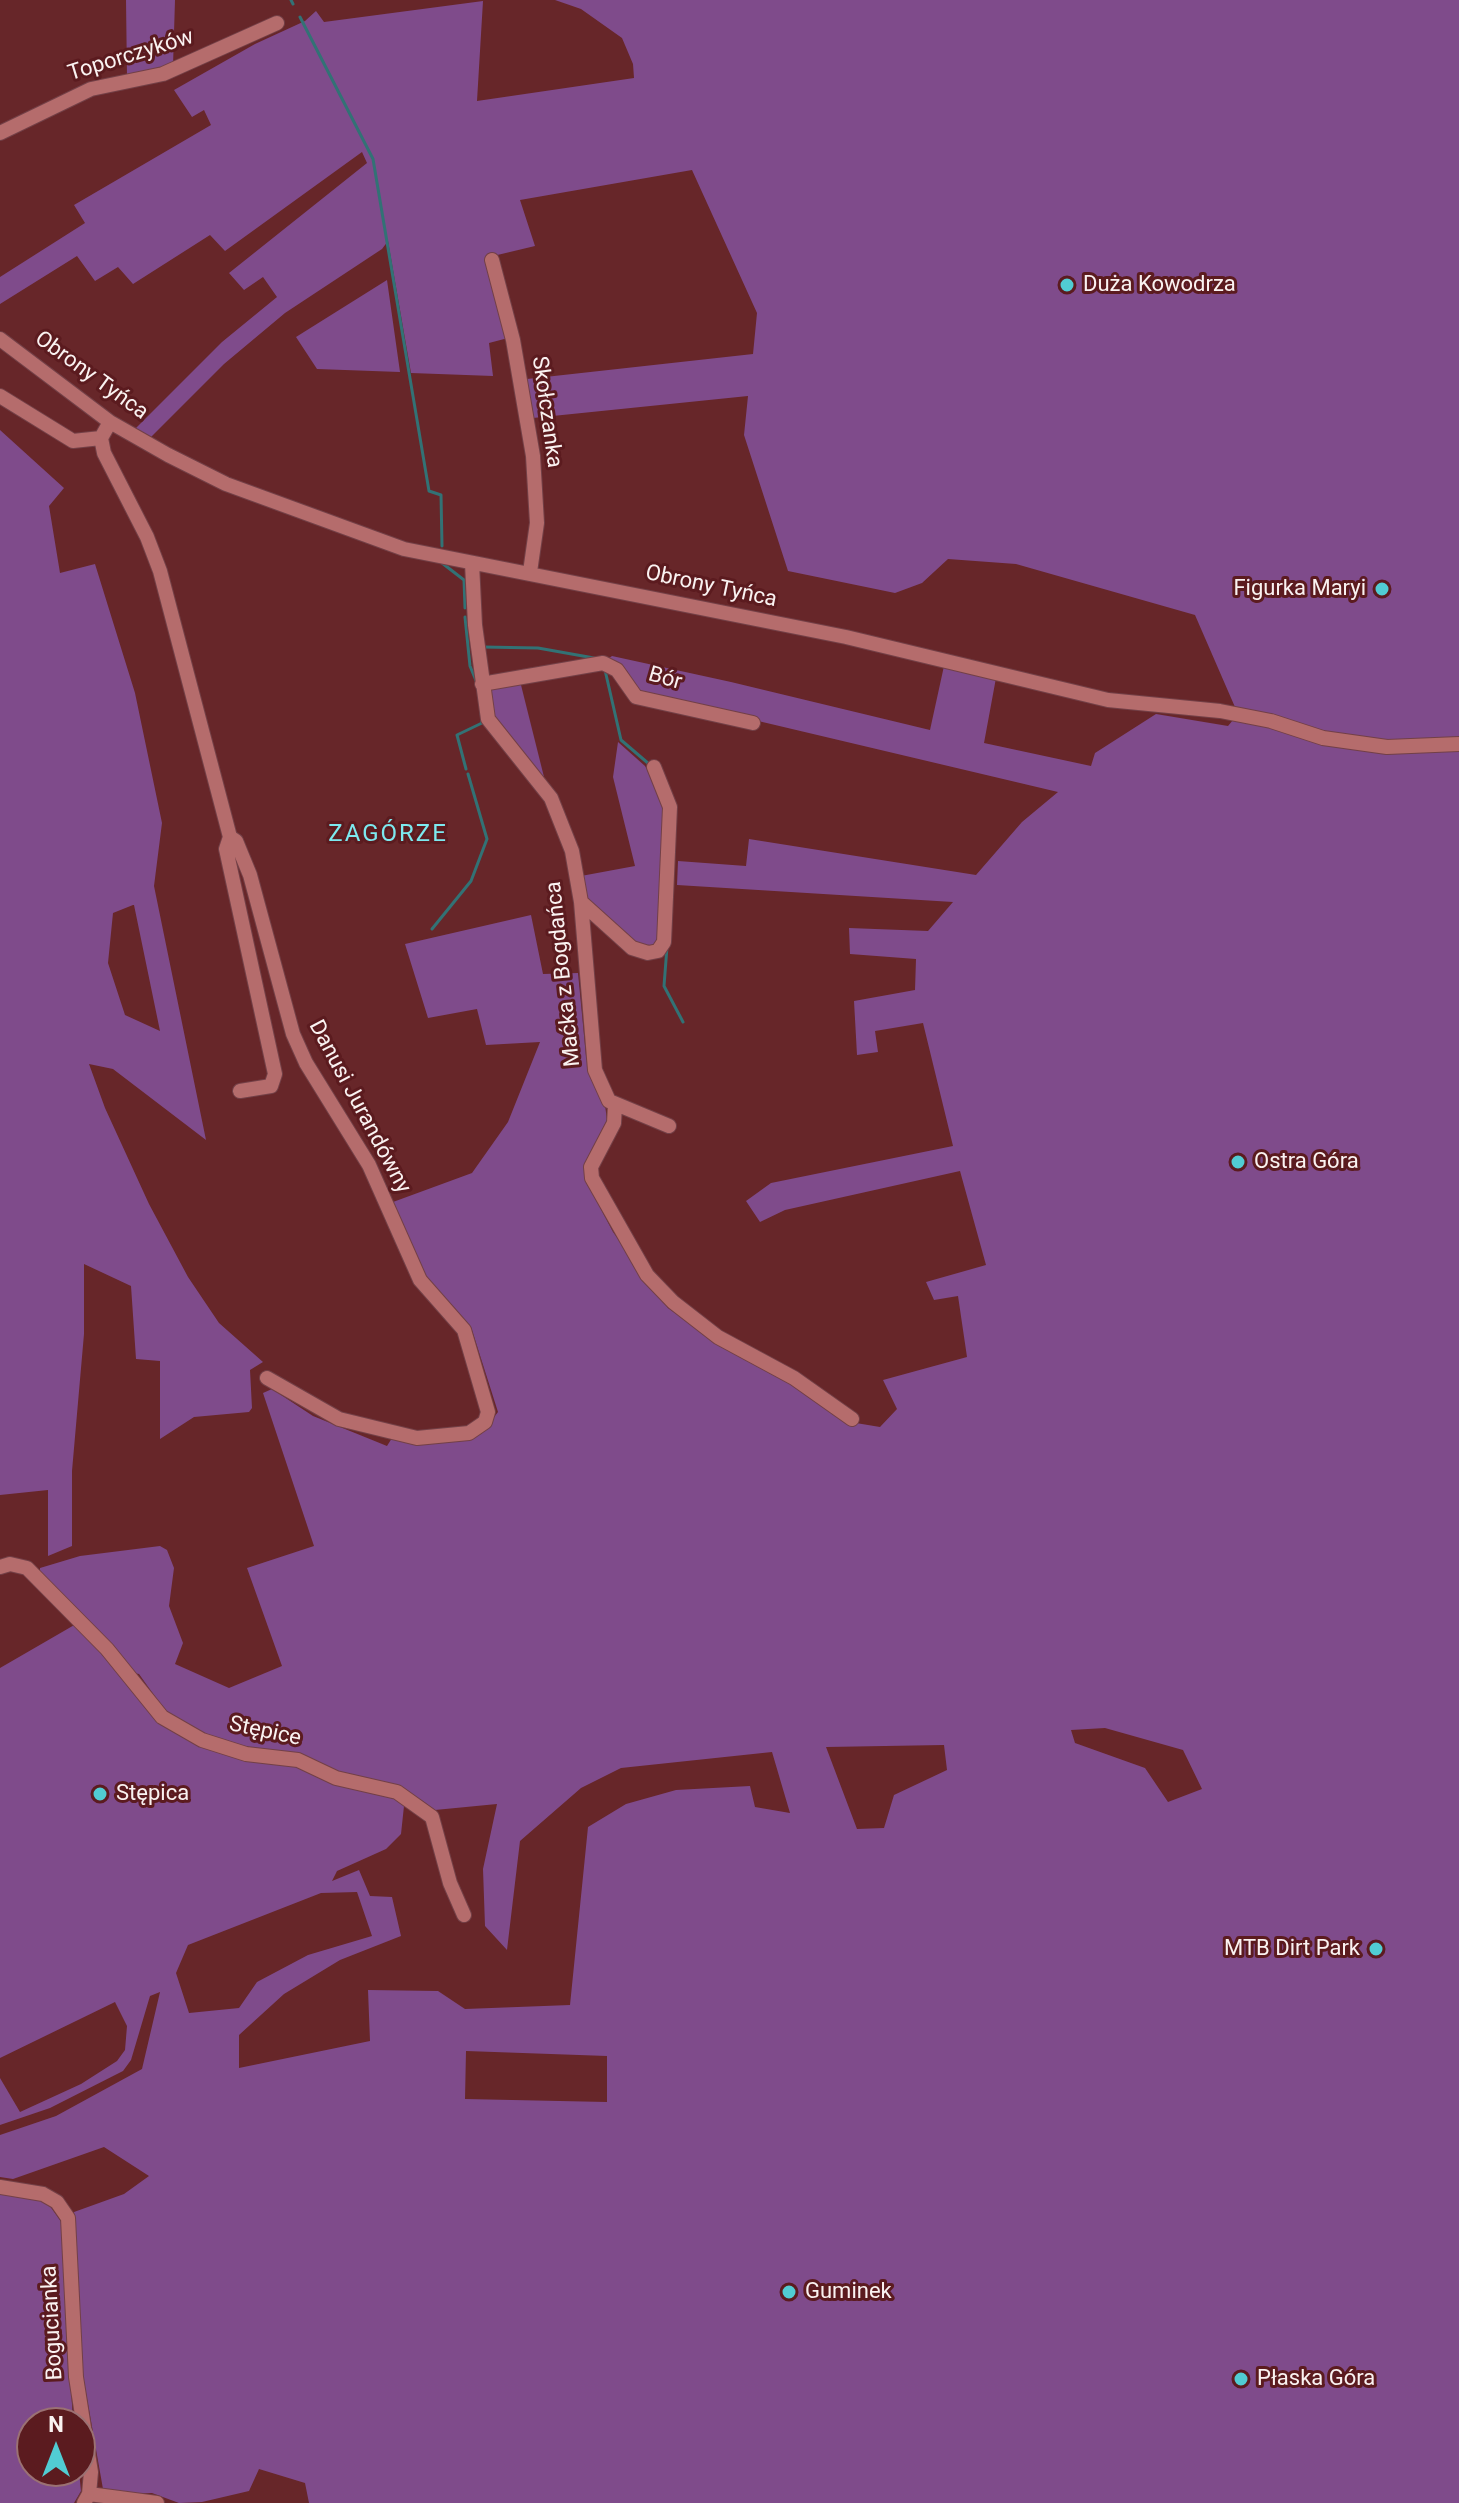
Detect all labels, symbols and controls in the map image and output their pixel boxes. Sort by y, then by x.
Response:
street label: Toporczyków [65,24,197,88]
place label: Duża Kowodrza [1083,272,1236,298]
marker: Duża Kowodrza [1058,276,1076,294]
street label: Obrony Tyńca [29,326,153,426]
street label: Skołczanka [525,355,567,469]
street label: Obrony Tyńca [643,560,779,614]
place label: Figurka Maryi [1233,576,1366,602]
marker: Figurka Maryi [1373,580,1391,598]
street label: Bór [645,662,685,696]
district label: ZAGÓRZE [328,821,448,849]
street label: Maćka z Bogdańca [541,880,587,1068]
street label: Danusi Jurandówny [302,1016,416,1198]
place label: Ostra Góra [1254,1149,1359,1175]
marker: Ostra Góra [1229,1153,1247,1171]
street label: Stępice [227,1712,303,1752]
place label: Stępica [116,1781,189,1807]
marker: Stępica [91,1785,109,1803]
place label: MTB Dirt Park [1224,1936,1360,1962]
marker: MTB Dirt Park [1367,1940,1385,1958]
street label: Bogucianka [37,2265,69,2381]
place label: Guminek [805,2279,892,2305]
marker: Guminek [780,2283,798,2301]
place label: Płaska Góra [1257,2366,1375,2392]
marker: Płaska Góra [1232,2370,1250,2388]
north arrow [16,2407,96,2487]
text: N [48,2412,64,2437]

